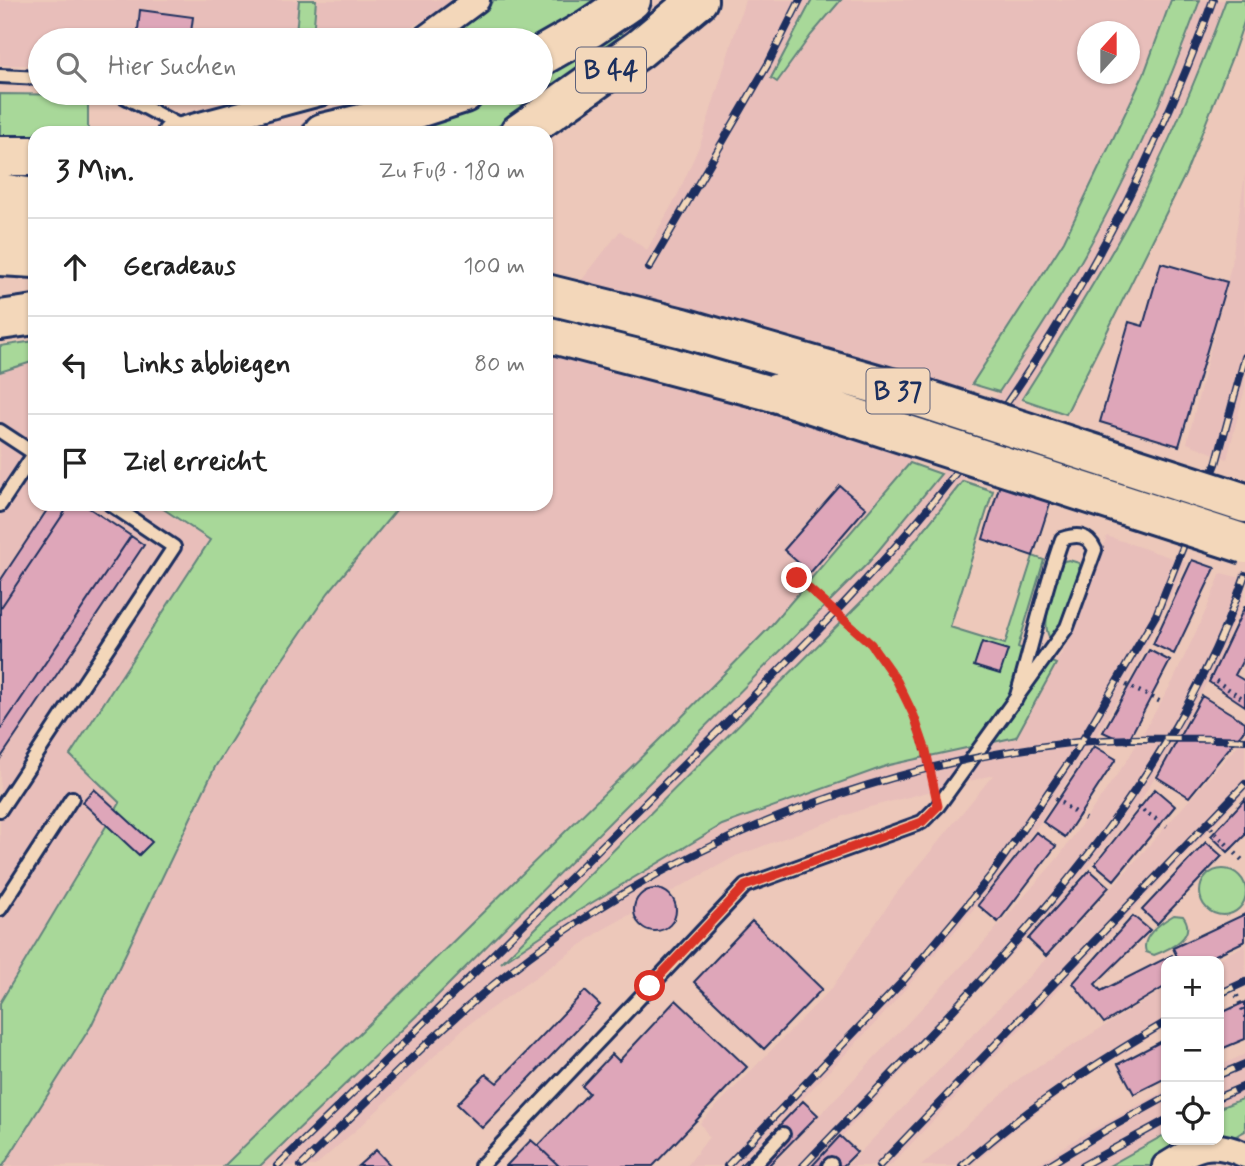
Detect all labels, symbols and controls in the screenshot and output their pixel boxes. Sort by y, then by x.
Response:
north arrow [1077,21,1140,84]
search box [28,28,553,105]
icon: search [52,48,90,86]
road number: B 44 [576,48,646,92]
text: Hier suchen [108,50,236,84]
text: 3 Min. [56,152,134,191]
text: Zu Fuß · 180 m [379,157,525,187]
icon: ahead [56,248,94,286]
text: Geradeaus [123,250,236,284]
text: 100 m [463,252,525,282]
icon: left [56,346,94,384]
text: Links abbiegen [123,348,291,382]
text: 80 m [474,350,525,380]
road number: B 37 [866,368,930,414]
icon: arrive [56,444,94,482]
text: Ziel erreicht [123,446,267,480]
route end [781,562,812,593]
map controls [1161,956,1224,1145]
button: + [1161,956,1224,1019]
route start [634,970,665,1001]
button: − [1161,1019,1224,1082]
button: locate [1161,1082,1224,1145]

